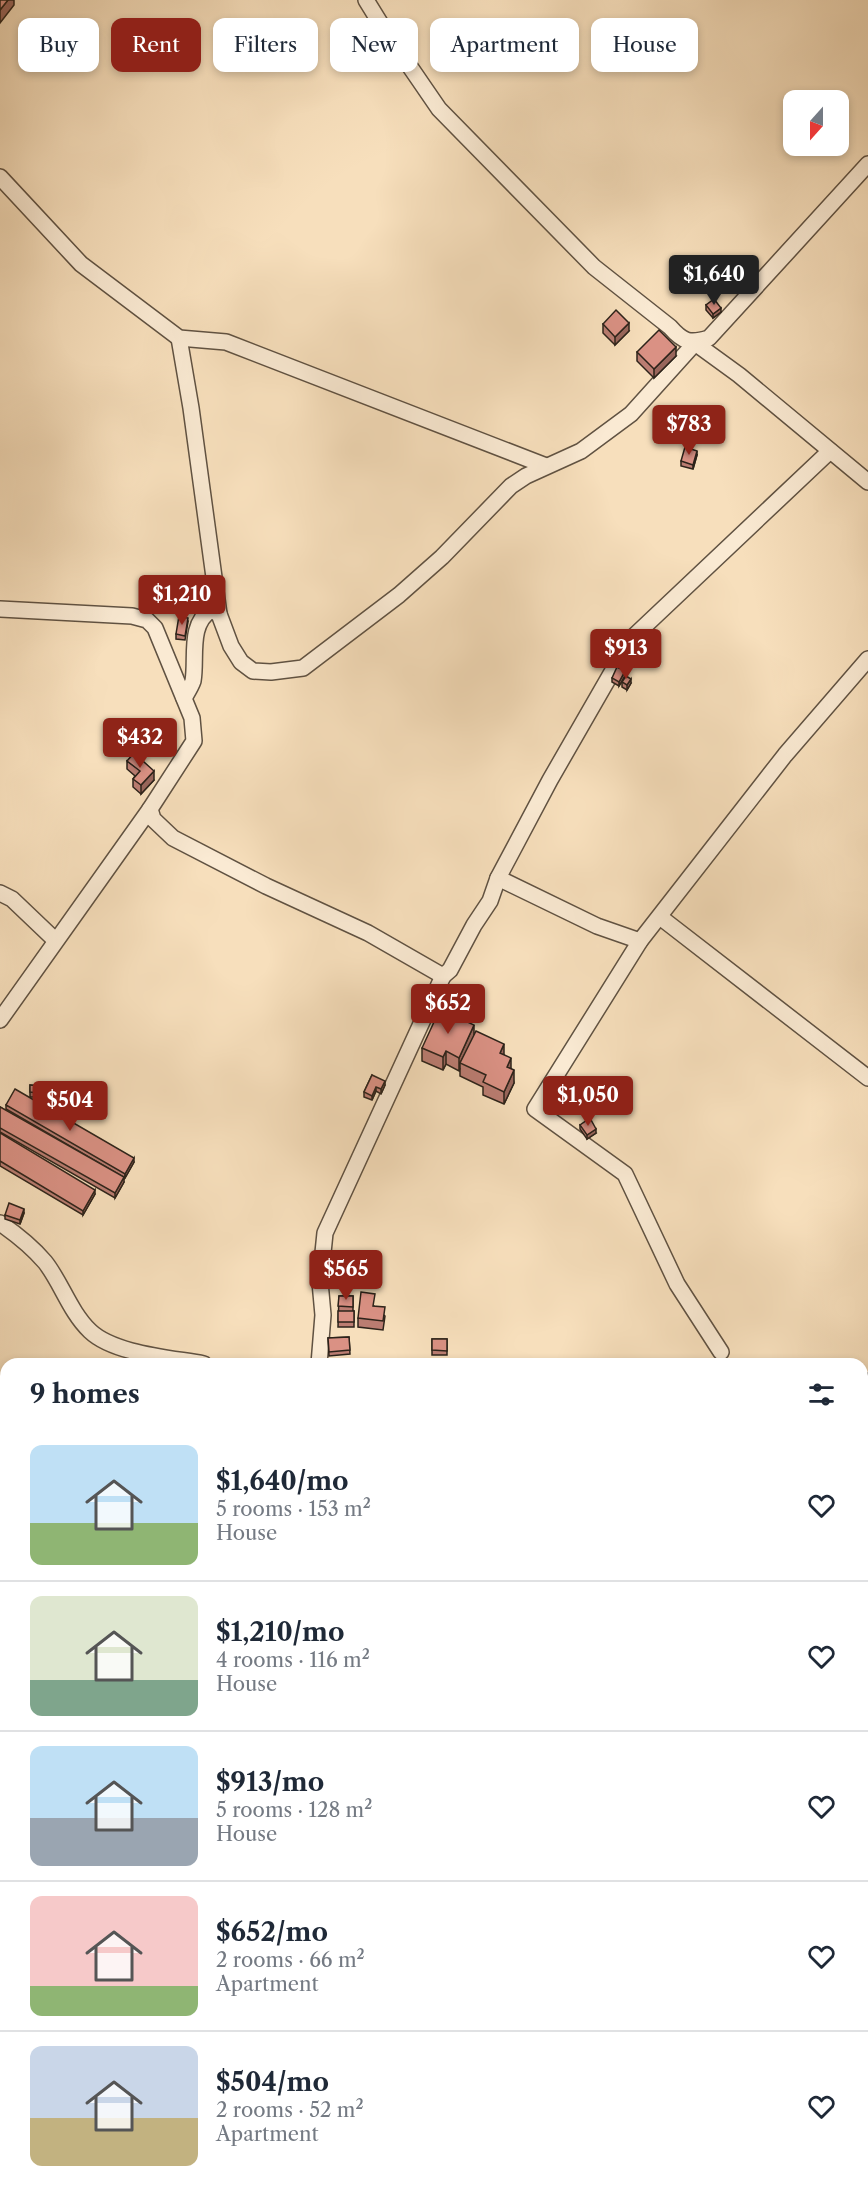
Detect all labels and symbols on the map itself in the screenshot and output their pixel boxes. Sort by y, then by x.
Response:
north arrow [783,90,849,156]
pin: $1,640 [665,255,763,306]
pin: $783 [653,405,725,456]
pin: $1,210 [133,575,231,626]
pin: $913 [590,629,662,680]
pin: $432 [104,718,176,769]
pin: $652 [412,984,484,1035]
pin: $1,050 [539,1076,637,1127]
pin: $504 [34,1081,106,1132]
pin: $565 [310,1250,382,1301]

